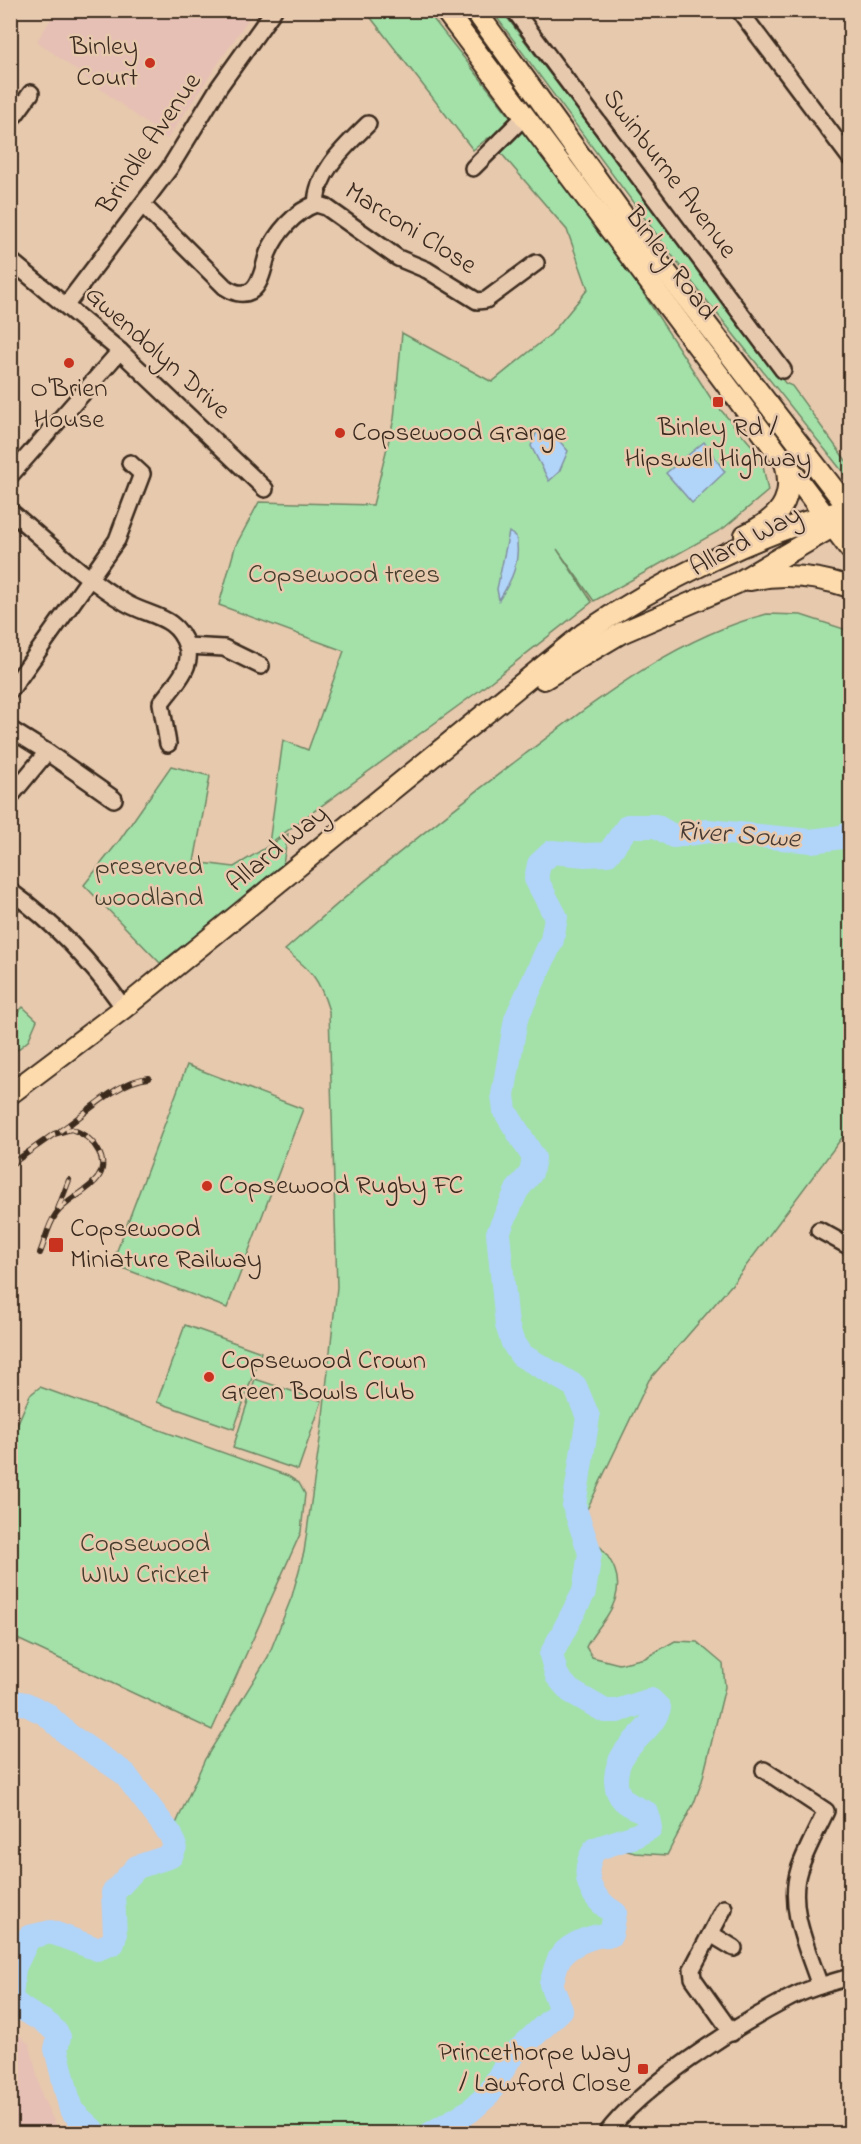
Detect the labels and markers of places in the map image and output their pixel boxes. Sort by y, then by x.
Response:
place label: Binley Court [69,28,138,98]
marker: Binley Court [143,56,157,70]
marker: O'Brien House [62,356,76,370]
place label: O'Brien House [30,370,108,440]
marker: Binley Rd / Hipswell Highway [711,395,725,409]
place label: Binley Rd / Hipswell Highway [625,409,811,479]
place label: Copsewood Grange [352,414,567,453]
marker: Copsewood Grange [333,426,347,440]
place label: Copsewood Rugby FC [219,1167,463,1206]
marker: Copsewood Rugby FC [200,1179,214,1193]
place label: Copsewood Miniature Railway [70,1210,262,1280]
marker: Copsewood Miniature Railway [47,1236,65,1254]
place label: Copsewood Crown Green Bowls Club [221,1342,426,1412]
marker: Copsewood Crown Green Bowls Club [202,1370,216,1384]
place label: Princethorpe Way / Lawford Close [438,2034,632,2104]
marker: Princethorpe Way / Lawford Close [636,2062,650,2076]

